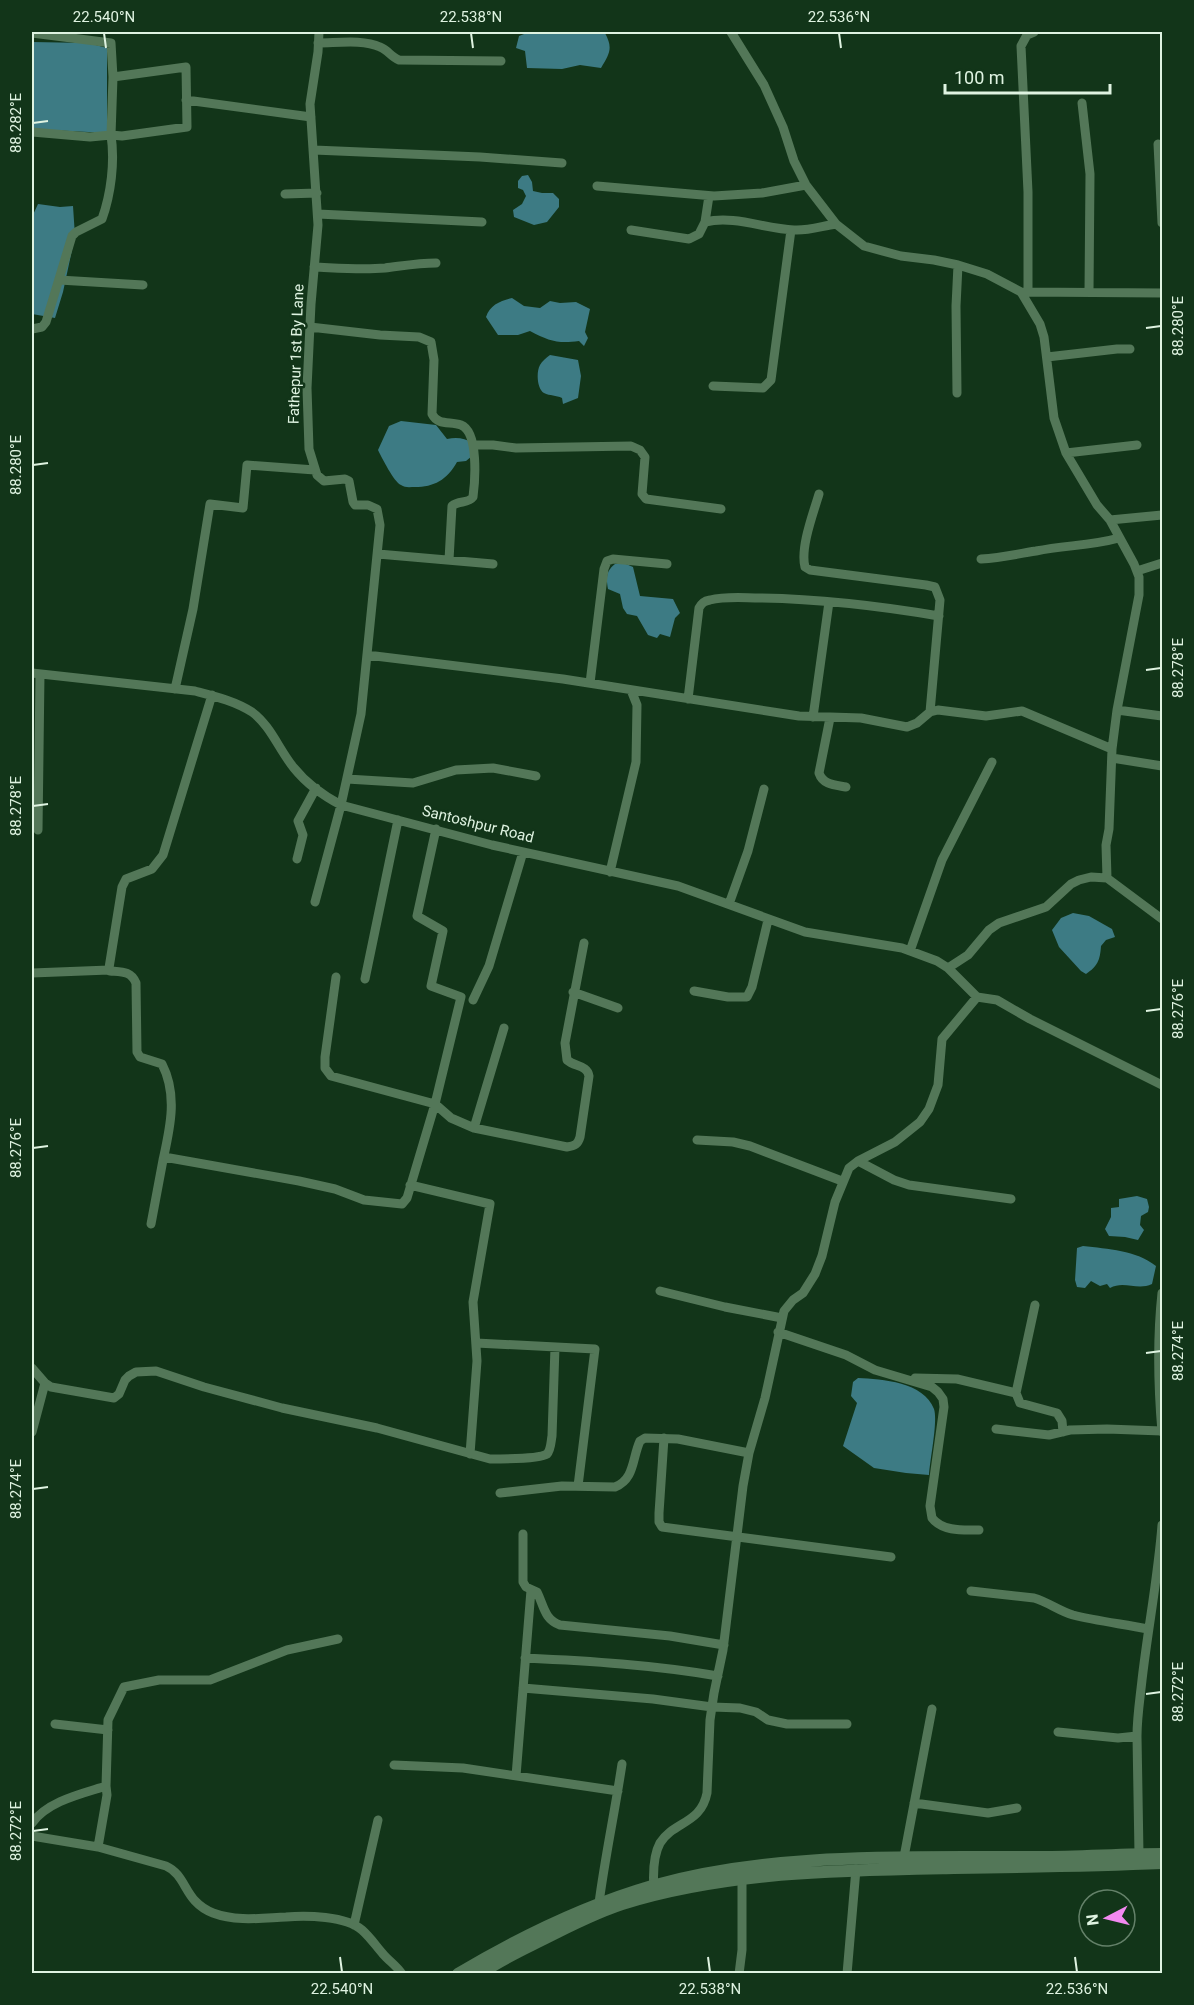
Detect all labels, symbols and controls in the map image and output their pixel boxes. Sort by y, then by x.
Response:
text: 22.540°N [73,8,135,26]
text: 22.538°N [440,8,502,26]
text: 22.536°N [808,8,870,26]
scale bar [945,57,1110,95]
text: 100 m [954,67,1005,88]
text: 88.282°E [7,92,25,153]
street label: Fathepur 1st By Lane [285,284,307,424]
text: 88.280°E [1169,295,1187,356]
text: 88.280°E [7,434,25,495]
text: 88.278°E [1169,637,1187,698]
text: 88.278°E [7,775,25,836]
street label: Santoshpur Road [420,801,536,847]
text: 88.276°E [1169,978,1187,1039]
text: 88.276°E [7,1117,25,1178]
text: 88.274°E [1169,1320,1187,1381]
text: 88.274°E [7,1458,25,1519]
text: 88.272°E [1169,1661,1187,1722]
text: 88.272°E [7,1800,25,1861]
north arrow [1077,1888,1137,1948]
text: N [1082,1913,1103,1927]
text: 22.540°N [311,1980,373,1998]
text: 22.538°N [679,1980,741,1998]
text: 22.536°N [1046,1980,1108,1998]

